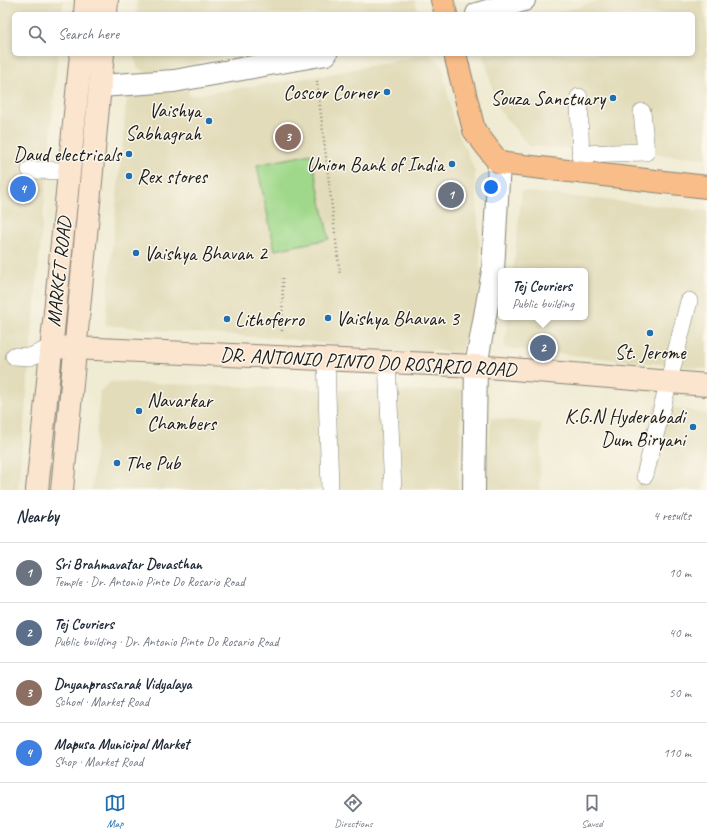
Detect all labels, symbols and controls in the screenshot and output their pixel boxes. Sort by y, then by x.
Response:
search box [12,12,695,56]
icon: search [26,23,48,45]
text: Search here [58,25,119,44]
place label: Coscor Corner [283,80,381,105]
place label: Souza Sanctuary [491,86,607,111]
marker: Coscor Corner [382,87,392,97]
marker: Souza Sanctuary [608,93,618,103]
place label: Vaishya Sabhagrah [125,98,203,146]
marker: Vaishya Sabhagrah [204,116,214,126]
pin: 3 [275,122,301,152]
place label: Daud electricals [13,142,123,167]
marker: Daud electricals [124,149,134,159]
place label: Union Bank of India [306,152,446,177]
marker: Union Bank of India [447,159,457,169]
place label: Rex stores [137,164,209,189]
marker: Rex stores [124,171,134,181]
pin: 4 [10,174,36,204]
your location [481,177,501,197]
pin: 1 [438,180,464,210]
street label: MARKET ROAD [41,214,77,328]
place label: Vaishya Bhavan 2 [144,241,269,266]
marker: Vaishya Bhavan 2 [131,248,141,258]
popup [498,268,588,320]
text: Tej Couriers [512,277,572,296]
text: Public building [512,296,574,312]
place label: Vaishya Bhavan 3 [336,306,461,331]
place label: Lithoferro [235,307,305,332]
marker: Vaishya Bhavan 3 [323,313,333,323]
marker: Lithoferro [222,314,232,324]
marker: St. Jerome [645,328,655,338]
pin: 2 [530,333,556,363]
place label: St. Jerome [615,340,687,365]
street label: DR. ANTONIO PINTO DO ROSARIO ROAD [219,342,519,382]
place label: Navarkar Chambers [147,388,218,436]
place label: K.G.N Hyderabadi Dum Biryani [564,404,687,452]
marker: Navarkar Chambers [134,406,144,416]
marker: K.G.N Hyderabadi Dum Biryani [688,422,698,432]
place label: The Pub [125,451,182,476]
marker: The Pub [112,458,122,468]
text: Nearby [16,506,59,527]
text: 4 results [653,508,691,524]
text: Sri Brahmavatar Devasthan [54,555,202,574]
text: 1 [26,565,32,581]
text: 10 m [669,565,691,581]
text: Temple · Dr. Antonio Pinto Do Rosario Road [54,574,245,590]
text: Tej Couriers [54,615,114,634]
text: 2 [26,625,32,641]
text: 40 m [669,625,691,641]
text: Public building · Dr. Antonio Pinto Do Rosario Road [54,634,279,650]
text: Dnyanprassarak Vidyalaya [54,675,192,694]
text: 3 [26,685,32,701]
text: 50 m [669,685,691,701]
text: School · Market Road [54,694,149,710]
text: Mapusa Municipal Market [54,735,189,754]
text: 4 [26,745,32,761]
text: 110 m [663,745,691,761]
text: Shop · Market Road [54,754,143,770]
tab: Map [104,792,126,830]
tab: Directions [334,792,373,830]
tab: Saved [581,792,603,830]

